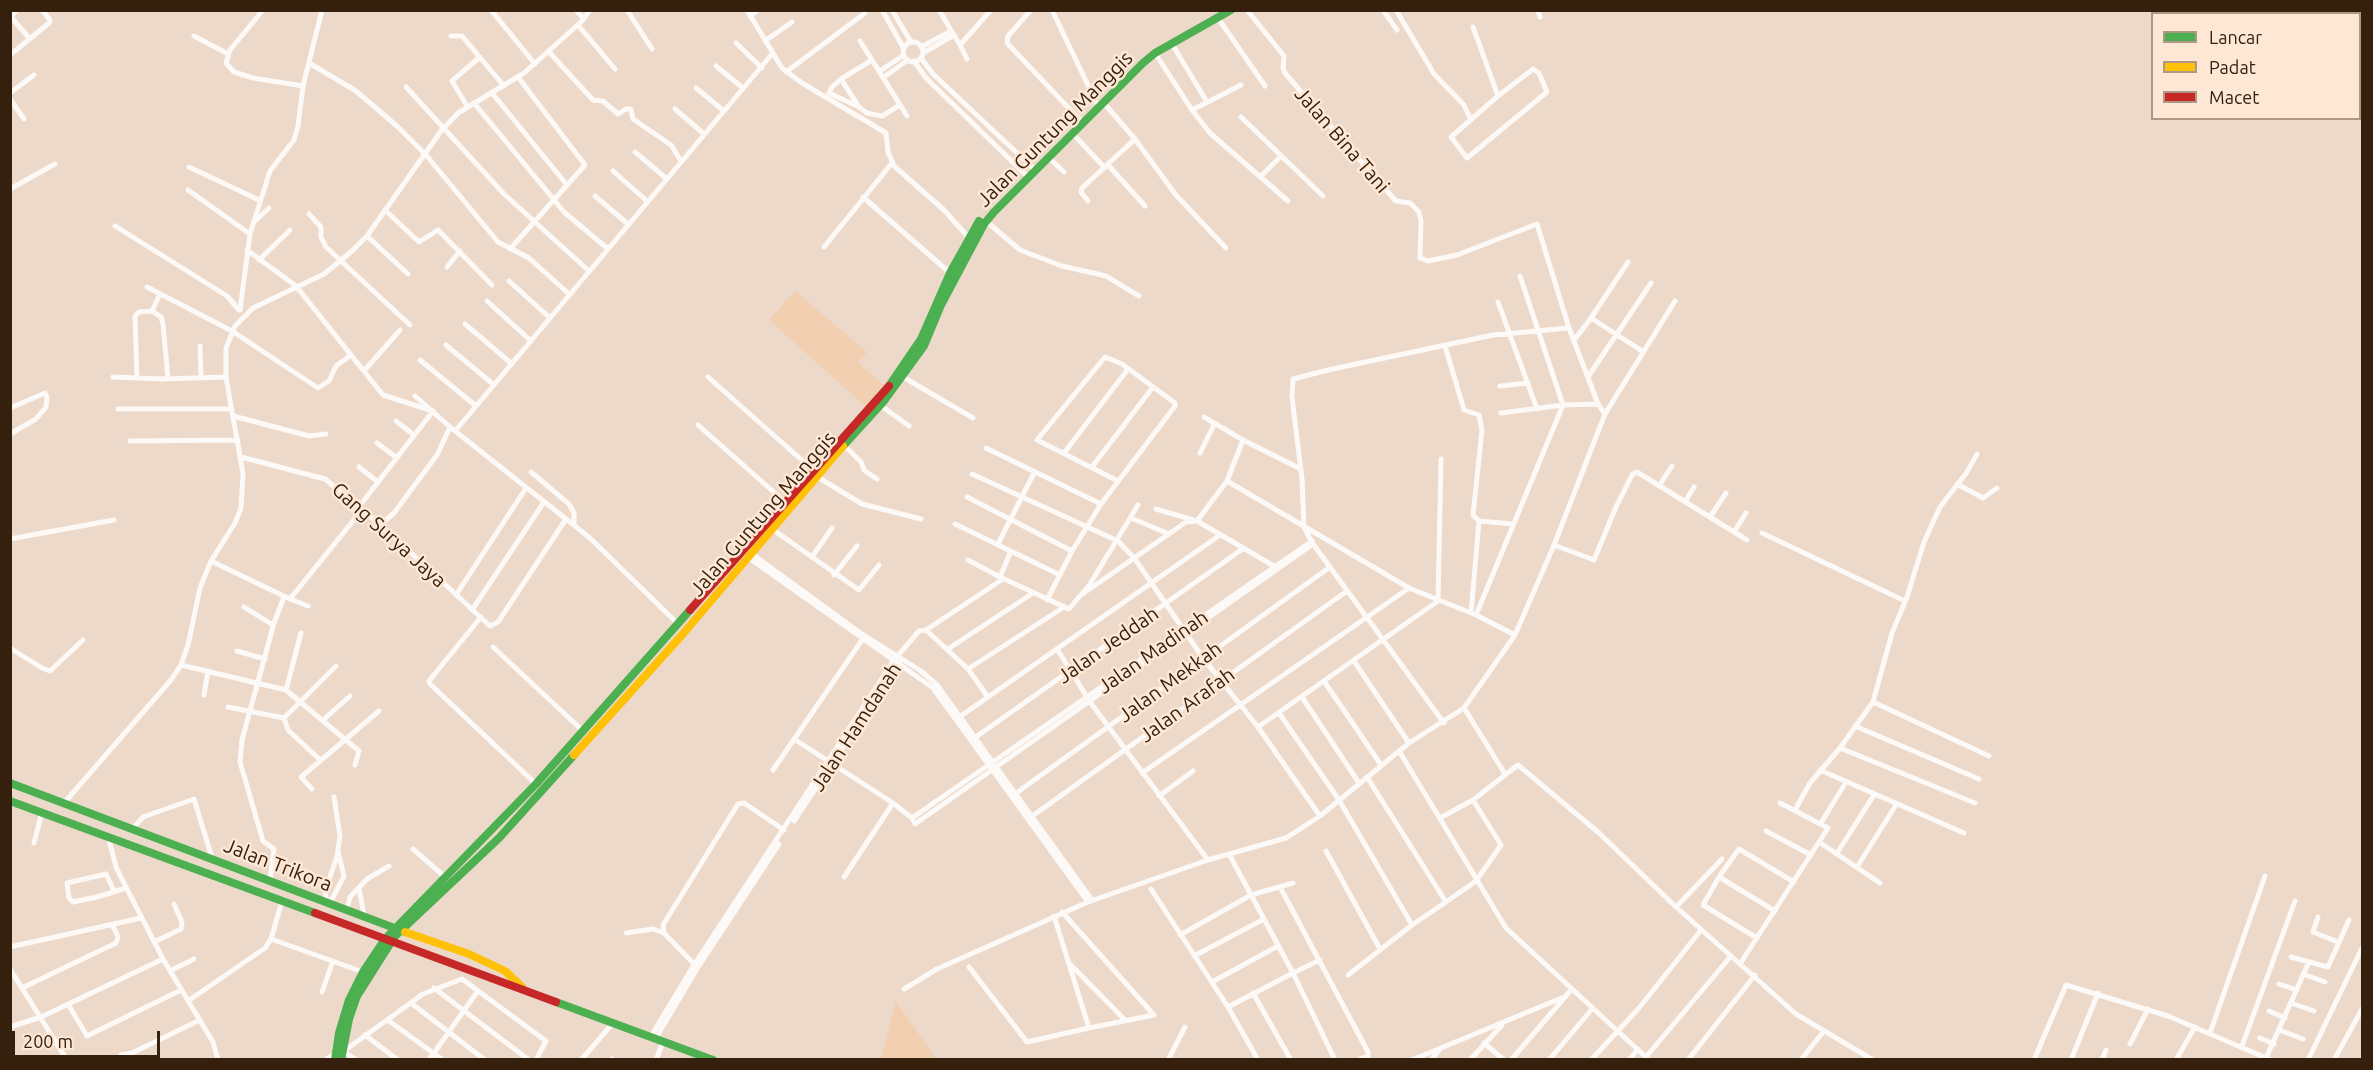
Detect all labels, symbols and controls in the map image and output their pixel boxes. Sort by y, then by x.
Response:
legend [2151,12,2361,120]
text: Lancar [2209,27,2262,47]
street label: Jalan Guntung Manggis [972,46,1138,212]
text: Padat [2209,57,2256,77]
street label: Jalan Bina Tani [1290,82,1394,198]
text: Macet [2209,87,2259,107]
street label: Jalan Guntung Manggis [685,427,841,601]
street label: Gang Surya Jaya [327,477,451,593]
street label: Jalan Jeddah [1053,601,1163,689]
street label: Jalan Madinah [1093,605,1213,699]
street label: Jalan Mekkah [1114,636,1226,728]
street label: Jalan Hamdanah [806,658,906,796]
street label: Jalan Arafah [1135,662,1239,748]
street label: Jalan Trikora [221,833,335,897]
scale bar [15,1019,164,1057]
text: 200 m [23,1031,73,1051]

